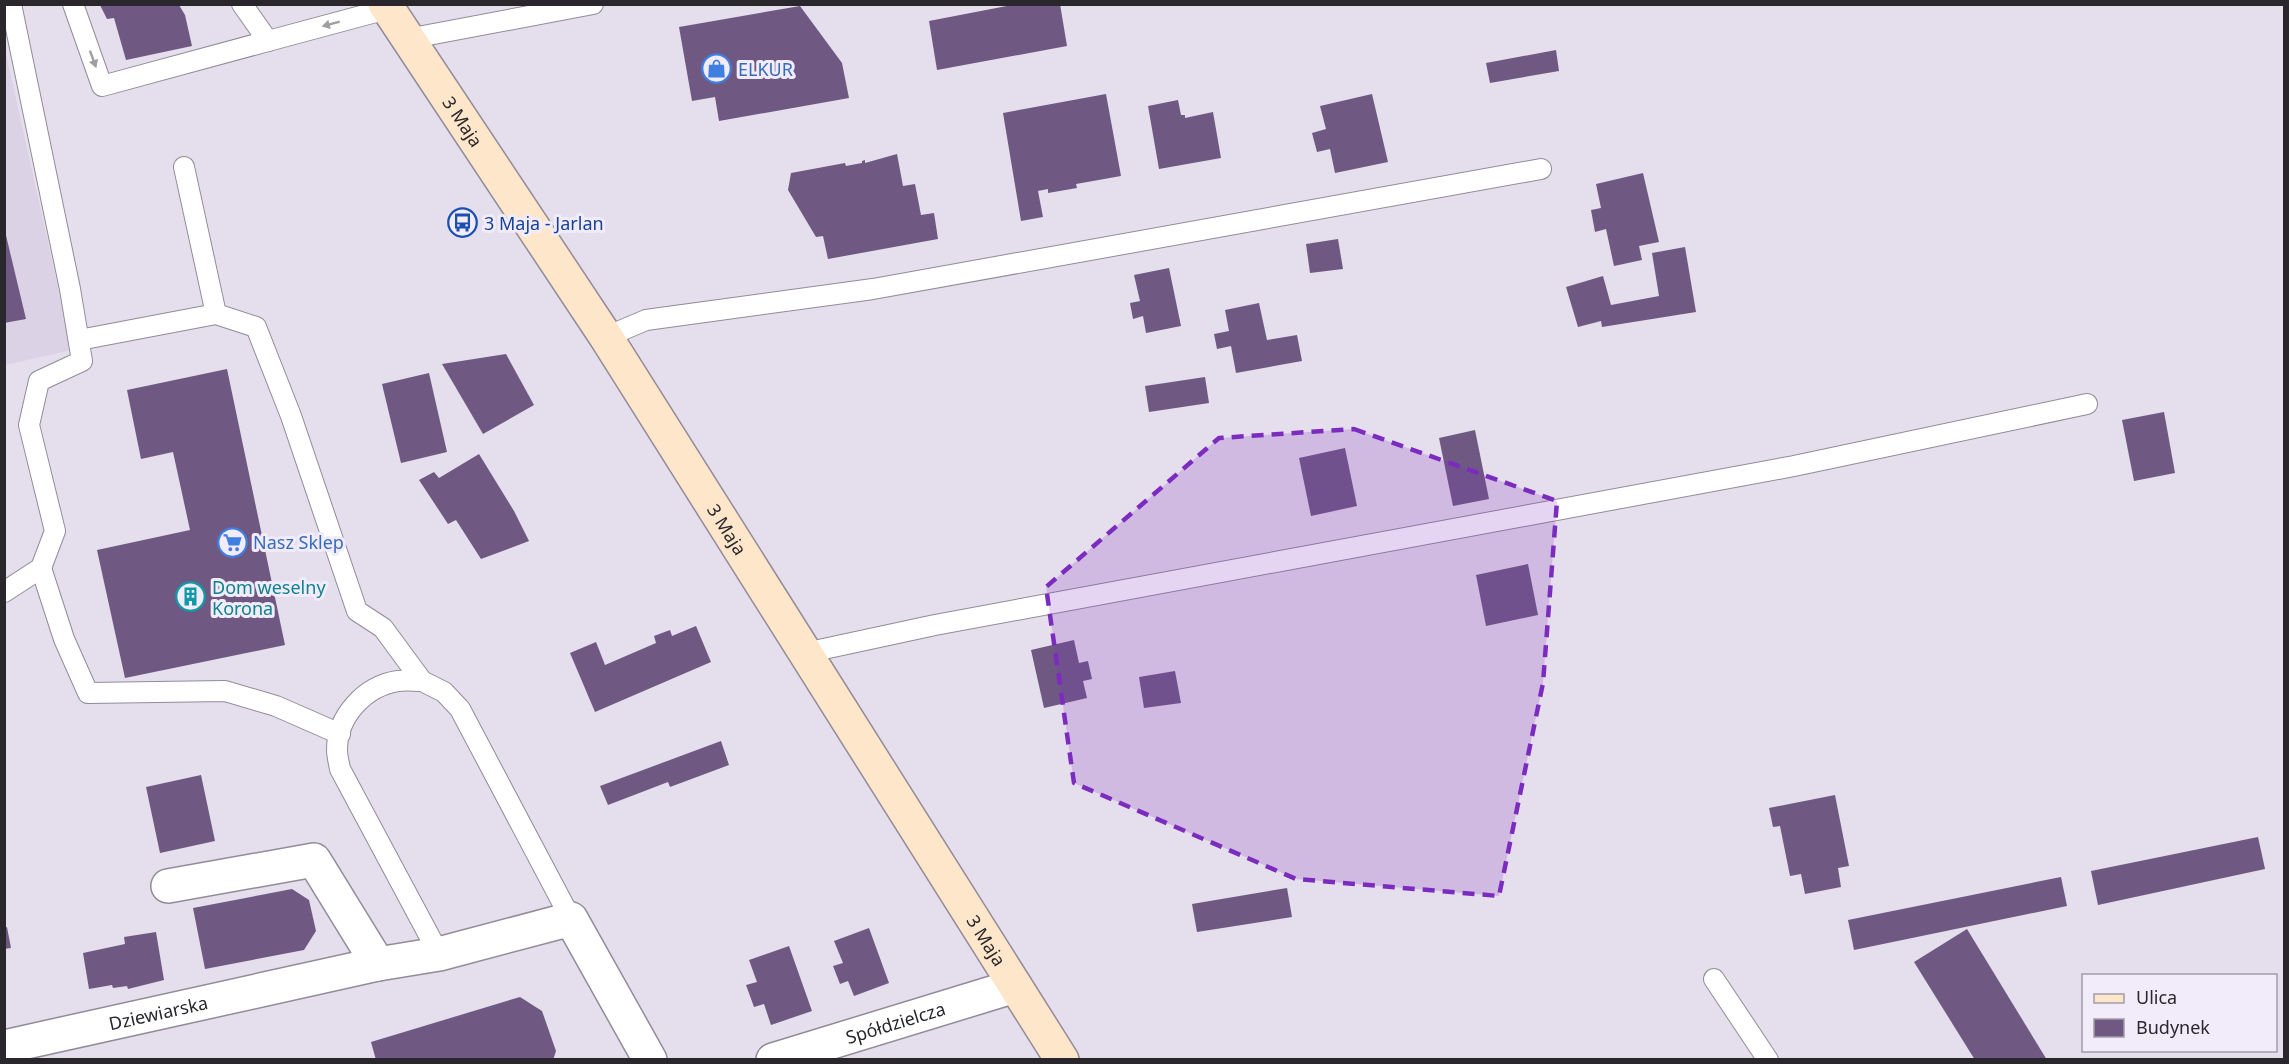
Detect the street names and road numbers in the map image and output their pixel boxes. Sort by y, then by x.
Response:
street label: 3 Maja [437,91,489,152]
street label: 3 Maja [702,499,752,559]
street label: 3 Maja [961,910,1012,971]
street label: Dziewiarska [106,990,210,1035]
street label: Spółdzielcza [843,996,948,1049]

